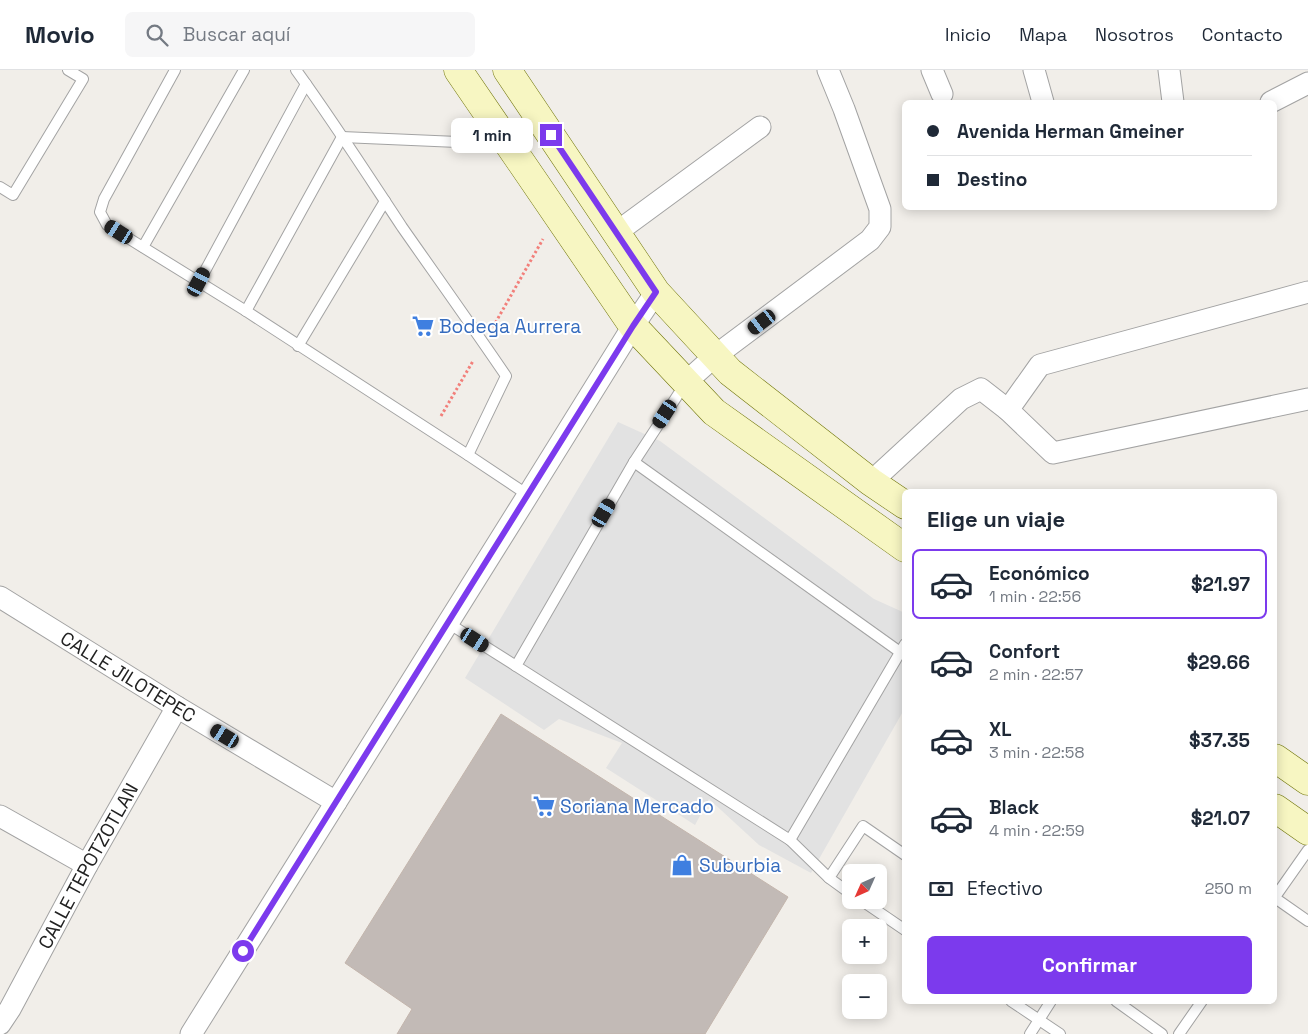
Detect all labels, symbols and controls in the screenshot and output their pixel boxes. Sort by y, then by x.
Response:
search box [125,12,475,57]
text: Movio [25,19,95,50]
icon: search [143,21,171,49]
text: Buscar aquí [183,22,290,47]
text: Inicio [945,23,991,46]
text: Mapa [1019,23,1067,46]
text: Nosotros [1095,23,1174,46]
text: Contacto [1202,23,1283,46]
callout: 1 min [451,118,534,152]
text: Avenida Herman Gmeiner [957,119,1184,144]
route end [540,124,562,146]
text: 1 min [472,125,512,146]
text: Destino [957,167,1027,192]
car [102,218,135,246]
car [185,265,212,299]
car [745,307,778,337]
supermarket icon: Bodega Aurrera [410,313,436,339]
place label: Bodega Aurrera [439,314,581,339]
car [650,397,679,431]
car [590,496,617,530]
text: Elige un viaje [927,505,1065,533]
text: Económico [989,561,1090,586]
icon: car [929,562,974,607]
text: $21.97 [1191,572,1250,597]
text: 1 min · 22:56 [989,586,1081,607]
street label: CALLE JILOTEPEC [56,626,200,728]
car [458,626,491,654]
text: Confort [989,639,1060,664]
icon: car [929,640,974,685]
text: $29.66 [1187,650,1250,675]
text: 2 min · 22:57 [989,664,1083,685]
text: XL [989,717,1012,742]
icon: car [929,718,974,763]
car [208,722,241,750]
text: $37.35 [1189,728,1250,753]
text: 3 min · 22:58 [989,742,1084,763]
street label: CALLE TEPOTZOTLAN [33,779,144,953]
supermarket icon: Soriana Mercado [531,793,557,819]
place label: Soriana Mercado [560,794,714,819]
text: Black [989,795,1039,820]
icon: car [929,796,974,841]
text: $21.07 [1191,806,1250,831]
text: 4 min · 22:59 [989,820,1085,841]
shop icon: Suburbia [669,852,695,878]
place label: Suburbia [699,853,781,878]
north arrow [842,864,888,909]
map controls [842,864,887,1019]
icon: cash [927,875,955,903]
text: Efectivo [967,876,1043,901]
text: 250 m [1205,878,1252,899]
button: + [842,919,887,964]
button: Confirmar [927,936,1252,994]
route start [232,940,254,962]
button: − [842,974,887,1019]

